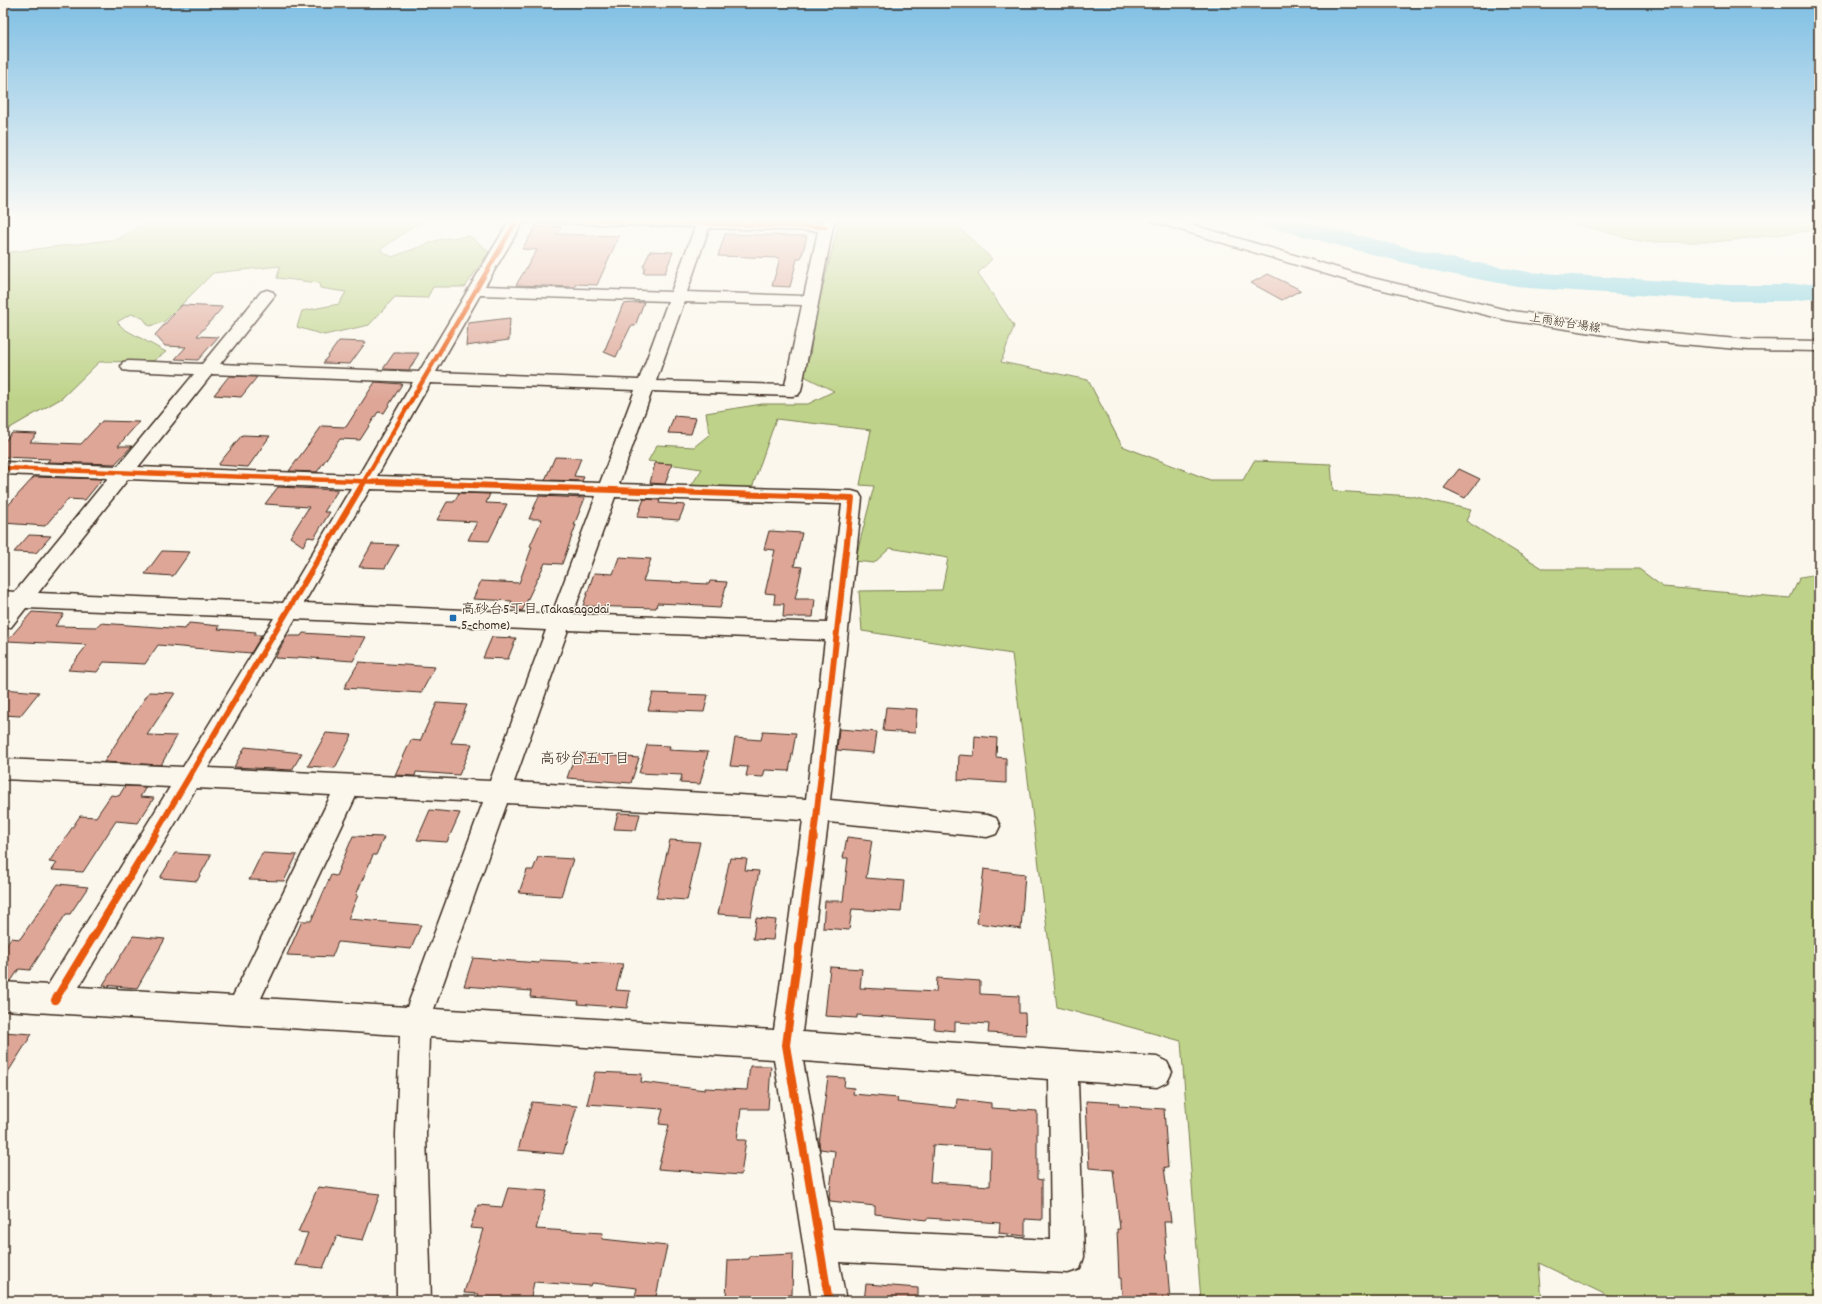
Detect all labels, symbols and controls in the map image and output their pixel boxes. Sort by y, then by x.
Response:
street label: 上雨紛台場線 [1528,310,1602,338]
place label: 高砂台5丁目 (Takasagodai 5-chome) [461,600,610,636]
marker: 高砂台5丁目 (Takasagodai 5-chome) [448,613,458,623]
district label: 高砂台五丁目 [540,749,630,771]

